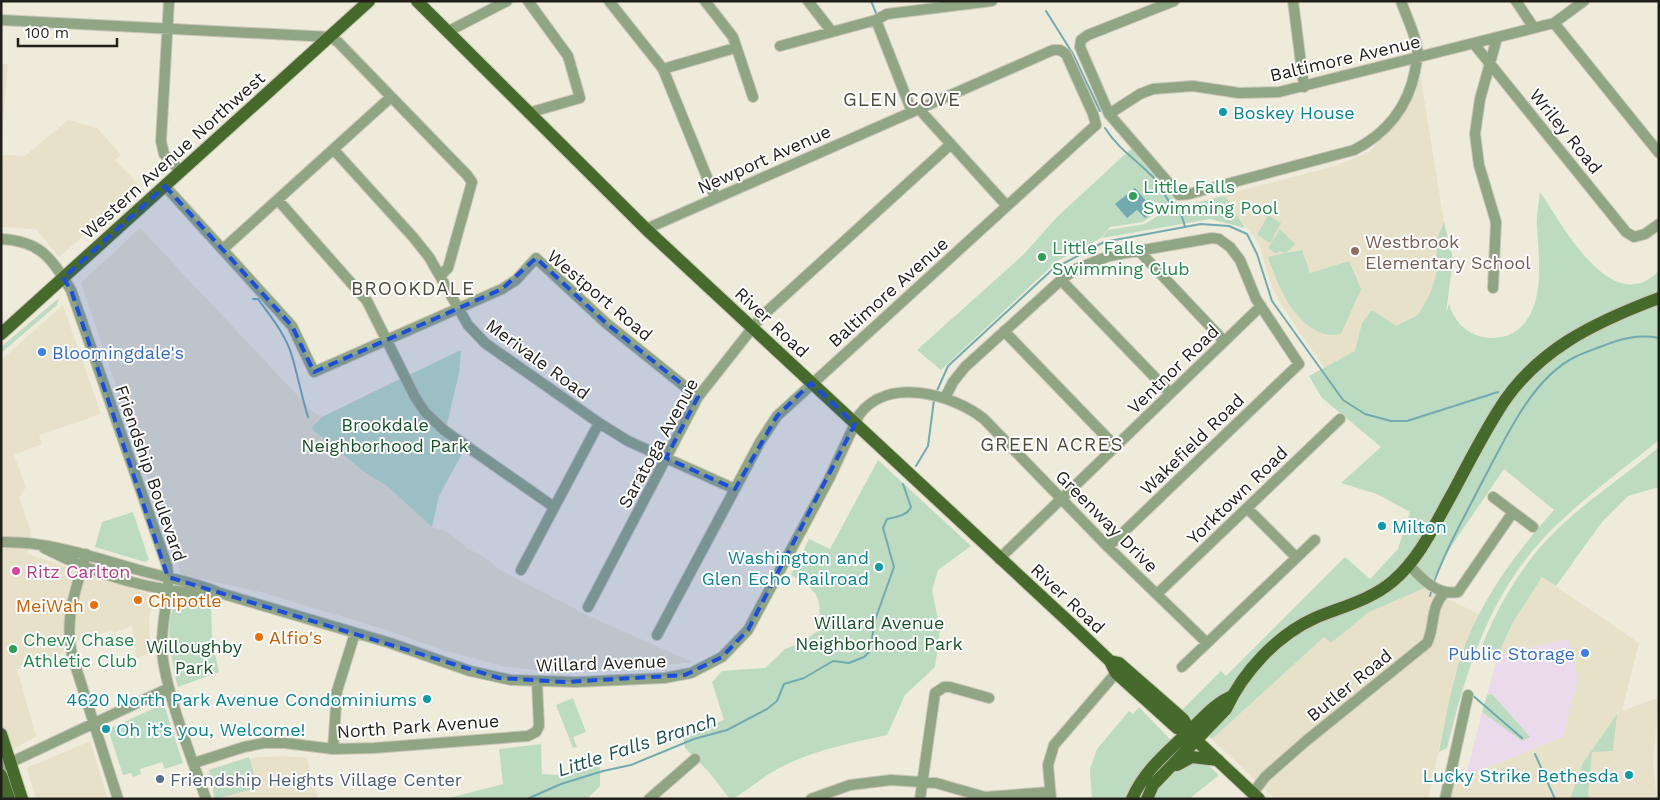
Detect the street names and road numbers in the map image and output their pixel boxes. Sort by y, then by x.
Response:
street label: Baltimore Avenue [1268,30,1422,86]
street label: Western Avenue Northwest [77,67,269,243]
street label: Wriley Road [1525,84,1607,178]
street label: Newport Avenue [694,120,834,198]
street label: Baltimore Avenue [824,233,952,351]
street label: Westport Road [543,245,657,345]
street label: River Road [731,282,813,362]
street label: Merivale Road [482,314,594,404]
street label: Ventnor Road [1123,320,1223,418]
street label: Saratoga Avenue [614,374,702,512]
street label: Friendship Boulevard [111,382,191,564]
street label: Wakefield Road [1136,389,1248,499]
street label: Yorktown Road [1182,442,1292,548]
street label: Greenway Drive [1051,465,1163,577]
street label: River Road [1027,558,1109,638]
street label: Butler Road [1302,644,1396,726]
street label: Willard Avenue [535,650,667,676]
street label: North Park Avenue [336,710,500,742]

